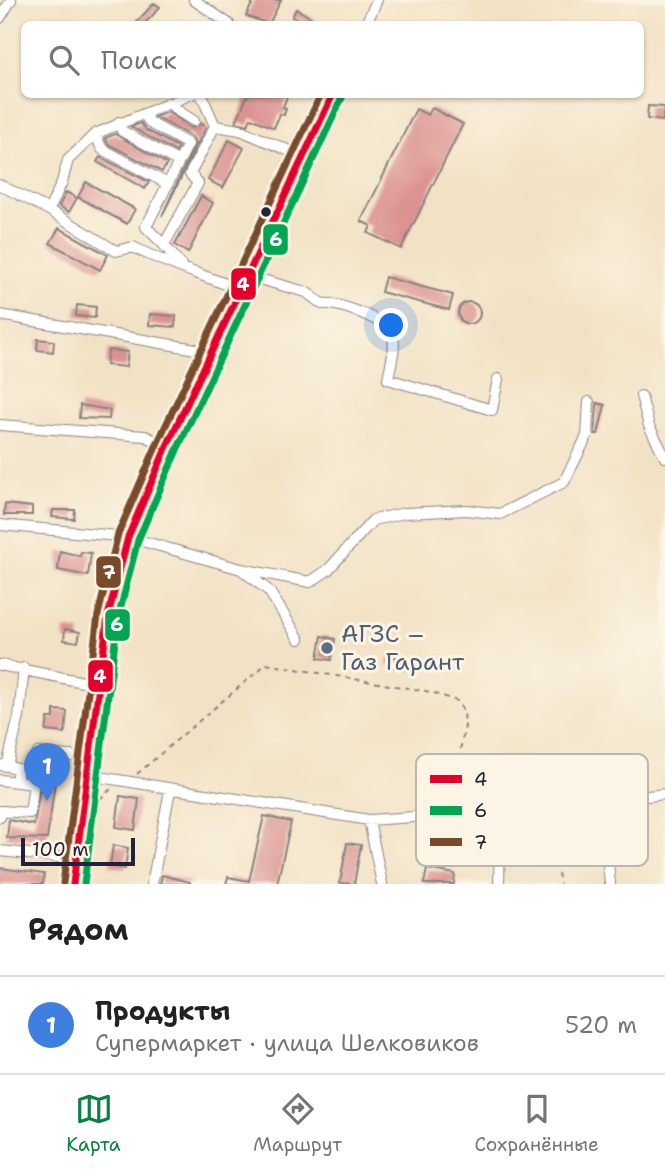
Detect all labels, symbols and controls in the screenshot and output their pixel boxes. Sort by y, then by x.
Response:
search box [21,21,644,98]
icon: search [45,41,83,79]
text: Поиск [101,42,177,77]
unlabelled marker [259,205,273,219]
line badge: 6 [262,223,289,256]
text: 6 [269,227,283,252]
line badge: 4 [230,267,257,301]
text: 4 [236,272,250,297]
your location [374,308,408,342]
line badge: 7 [95,555,122,589]
text: 7 [102,560,116,585]
line badge: 6 [104,608,131,642]
text: 6 [110,612,124,637]
place label: АГЗС – Газ Гарант [341,618,465,678]
marker: АГЗС – Газ Гарант [319,640,335,656]
line badge: 4 [87,659,114,693]
text: 4 [93,664,107,689]
pin: 1 [24,743,70,801]
legend [416,754,648,866]
text: 4 [474,767,487,792]
text: 6 [474,798,487,823]
text: 7 [474,830,487,855]
scale bar [21,835,135,867]
text: 100 m [32,837,89,862]
text: Рядом [28,909,128,950]
text: Продукты [95,993,230,1028]
text: 1 [46,1010,56,1040]
text: 520 m [565,1010,637,1040]
text: Супермаркет · улица Шелковиков [95,1028,479,1058]
tab: Карта [66,1090,121,1157]
tab: Маршрут [253,1090,342,1157]
tab: Сохранённые [475,1090,599,1157]

